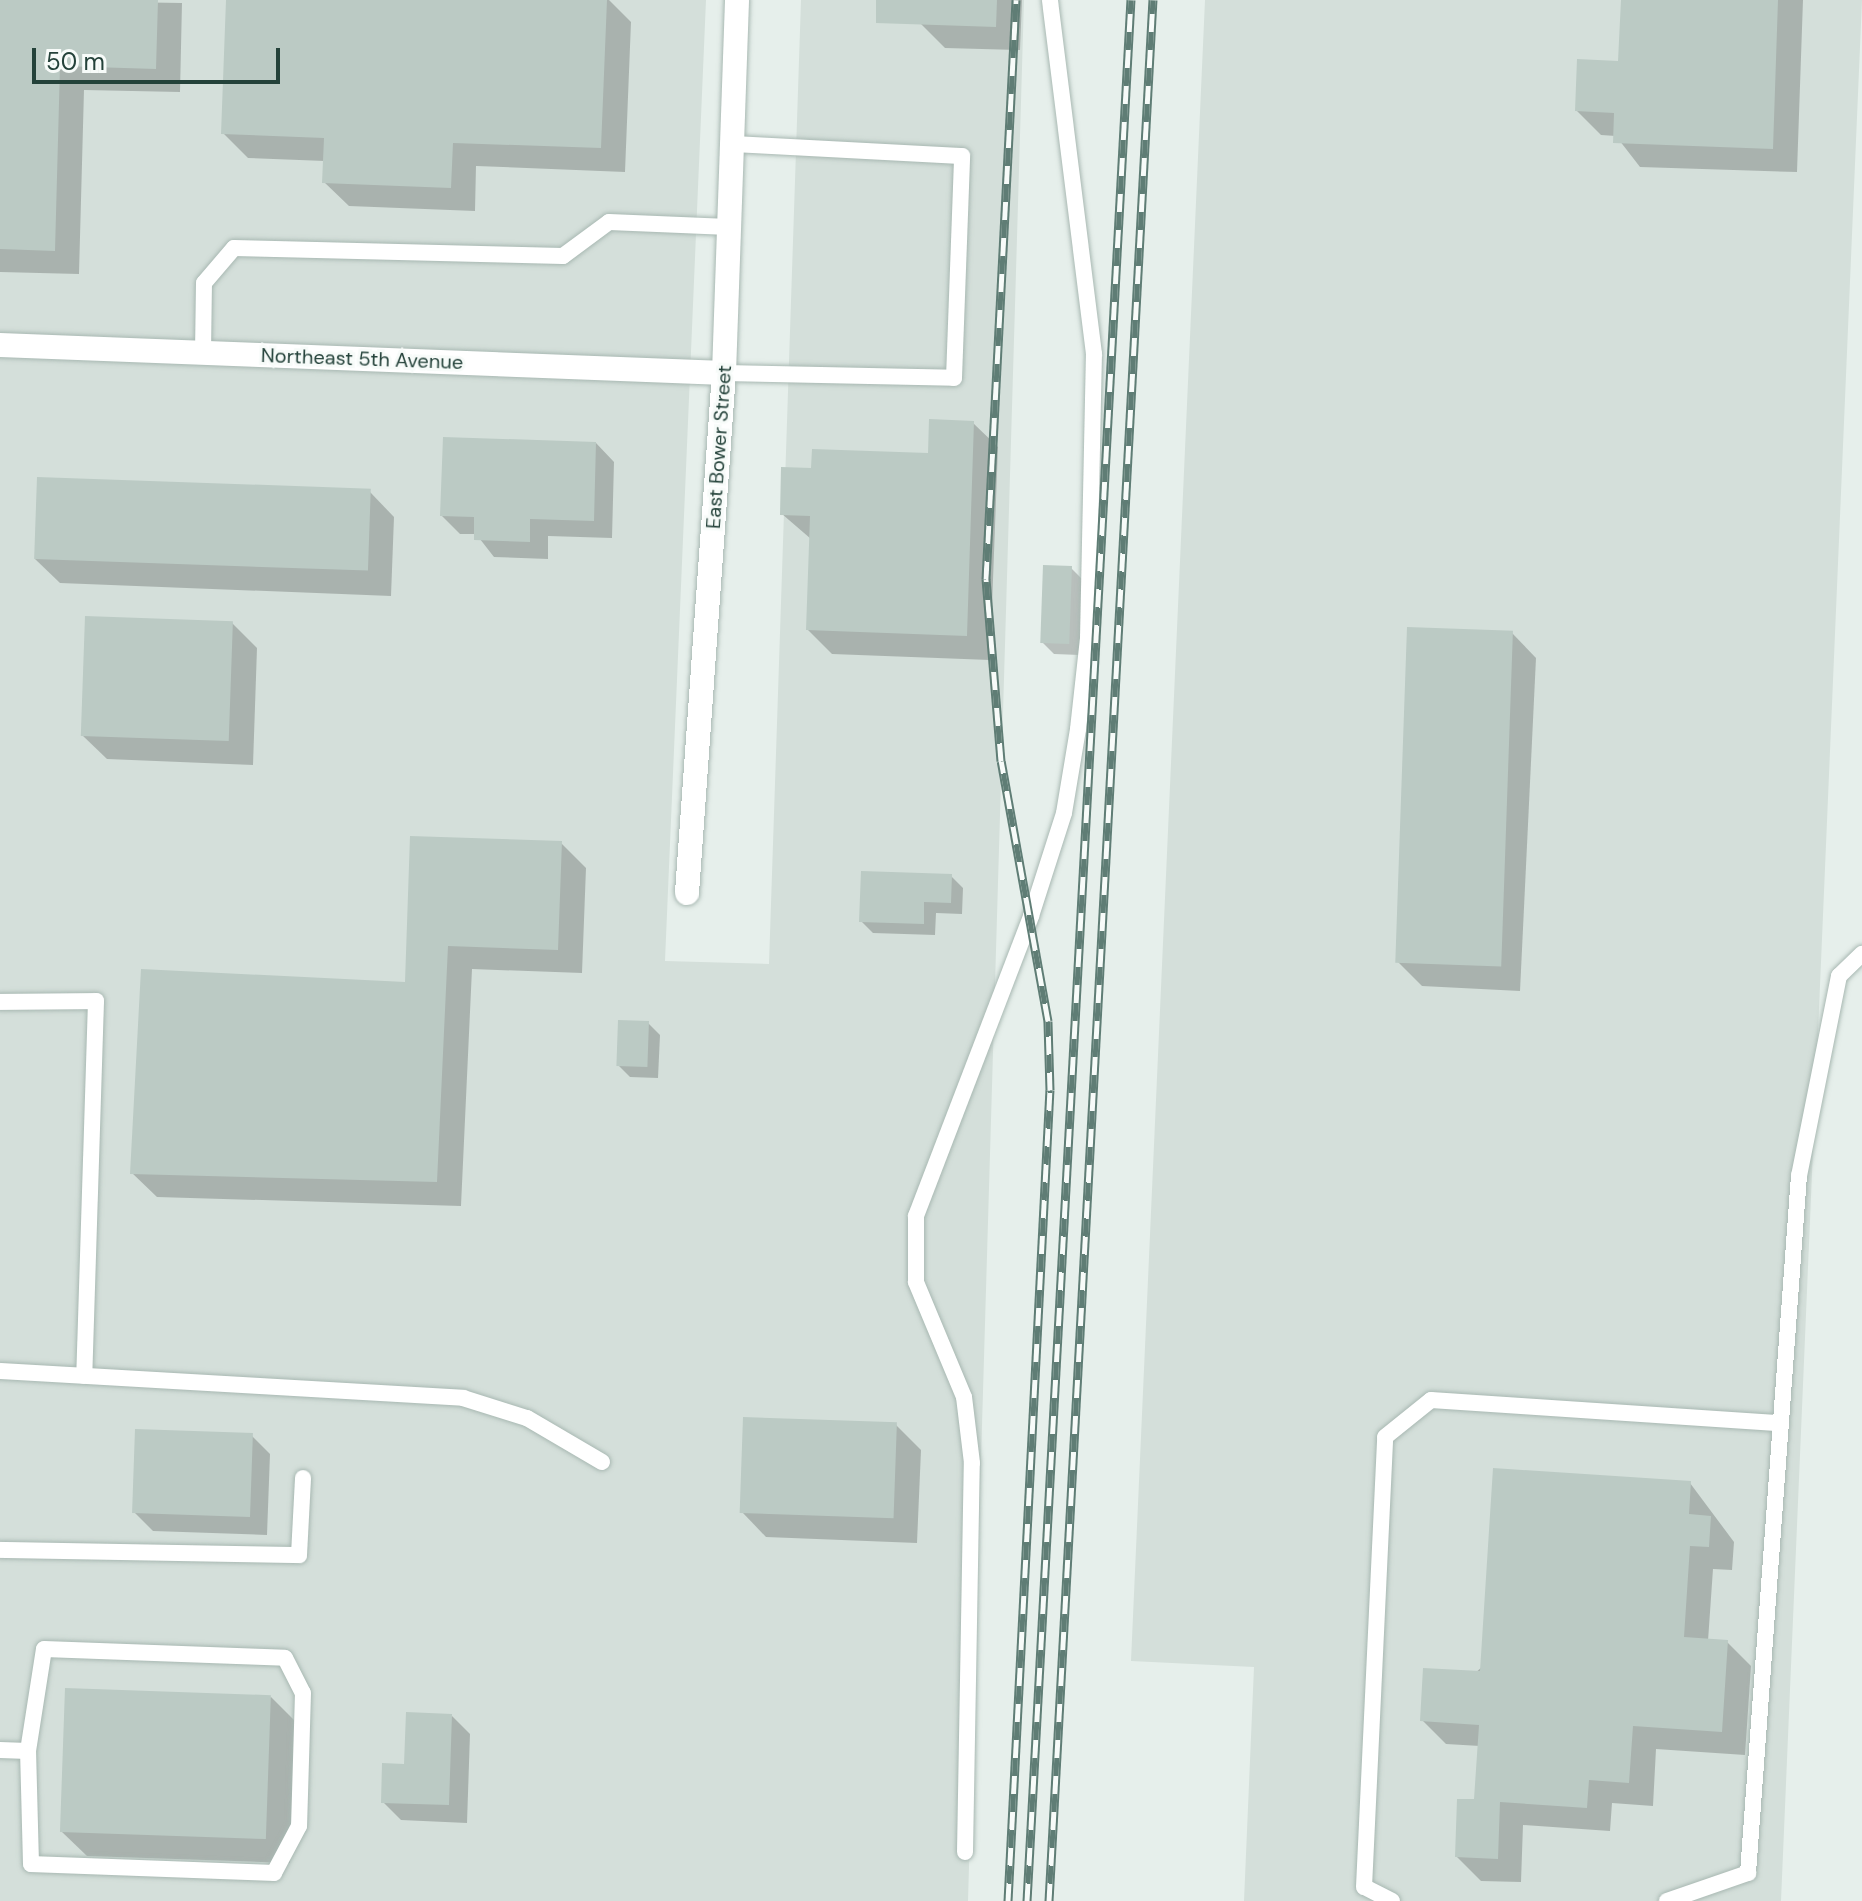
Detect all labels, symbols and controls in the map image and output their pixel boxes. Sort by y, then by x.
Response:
scale bar [36,32,284,82]
text: 50 m [46,46,105,77]
street label: Northeast 5th Avenue [261,343,463,375]
street label: East Bower Street [701,364,737,530]

